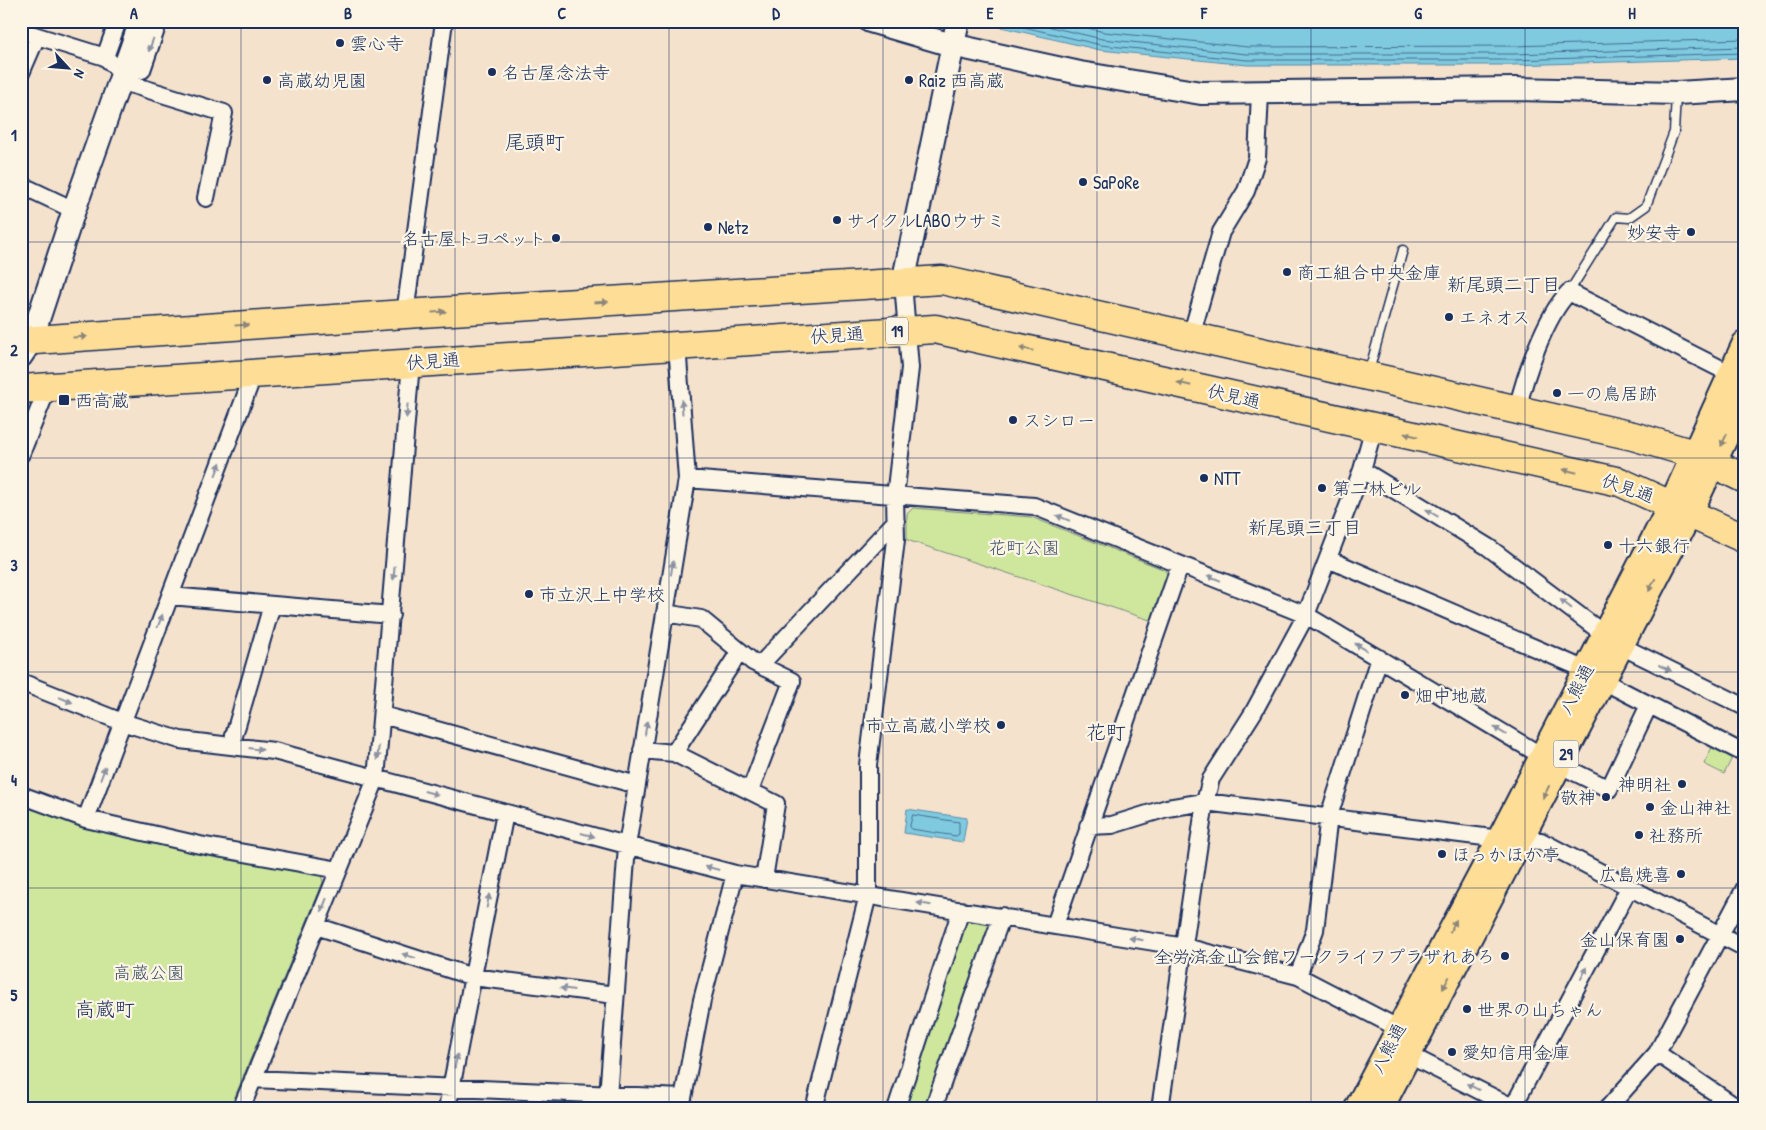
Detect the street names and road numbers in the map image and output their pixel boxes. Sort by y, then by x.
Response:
road number: 19 [886,318,908,344]
street label: 伏見通 [809,321,865,349]
street label: 伏見通 [405,347,461,375]
street label: 伏見通 [1205,378,1263,414]
street label: 伏見通 [1598,467,1658,509]
street label: 八熊通 [1553,659,1599,719]
road number: 29 [1554,741,1578,768]
street label: 八熊通 [1365,1018,1411,1078]

